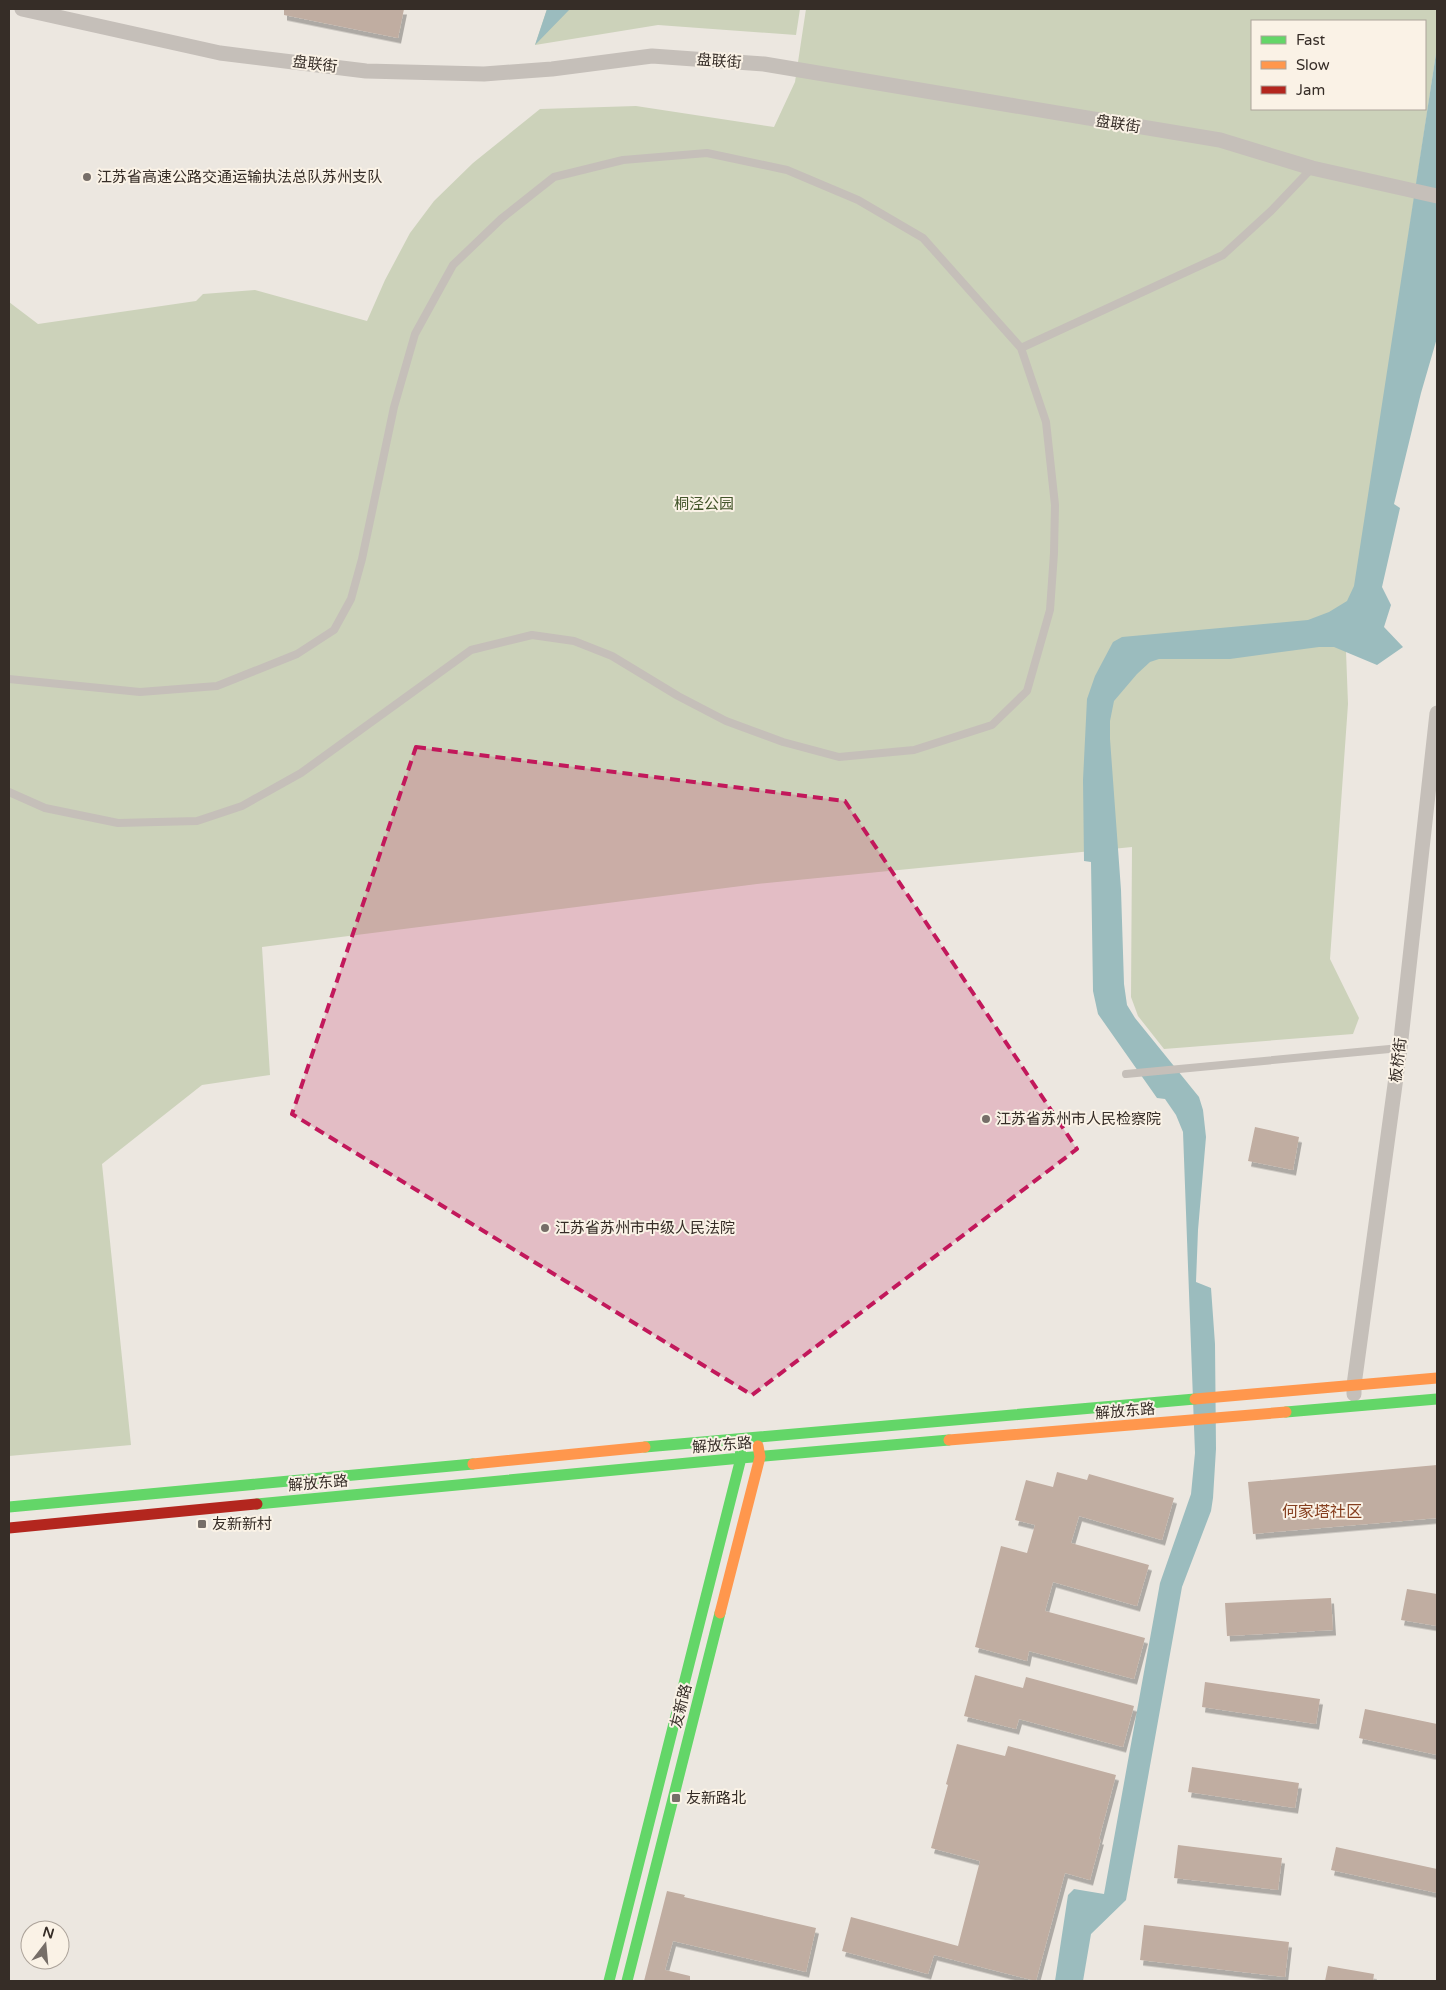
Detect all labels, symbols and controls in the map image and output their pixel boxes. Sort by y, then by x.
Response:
legend [1251,20,1426,110]
text: Fast [1296,31,1326,49]
street label: 盘联街 [696,50,742,72]
street label: 盘联街 [292,52,338,76]
text: Slow [1296,56,1330,74]
text: Jam [1296,81,1325,99]
street label: 盘联街 [1094,112,1142,136]
place label: 江苏省高速公路交通运输执法总队苏州支队 [97,168,382,186]
marker: 江苏省高速公路交通运输执法总队苏州支队 [81,171,93,183]
park label: 桐泾公园 [674,495,734,513]
street label: 板桥街 [1386,1037,1410,1083]
place label: 江苏省苏州市人民检察院 [996,1110,1161,1128]
marker: 江苏省苏州市人民检察院 [980,1113,992,1125]
place label: 江苏省苏州市中级人民法院 [555,1219,735,1237]
marker: 江苏省苏州市中级人民法院 [539,1222,551,1234]
street label: 解放东路 [1094,1399,1156,1423]
street label: 解放东路 [691,1433,753,1457]
street label: 解放东路 [287,1471,349,1495]
district label: 何家塔社区 [1282,1502,1362,1522]
place label: 友新新村 [212,1515,272,1533]
marker: 友新新村 [196,1518,208,1530]
street label: 友新路 [667,1682,695,1730]
place label: 友新路北 [686,1789,746,1807]
marker: 友新路北 [670,1792,682,1804]
north arrow [20,1920,70,1970]
text: N [41,1923,56,1943]

